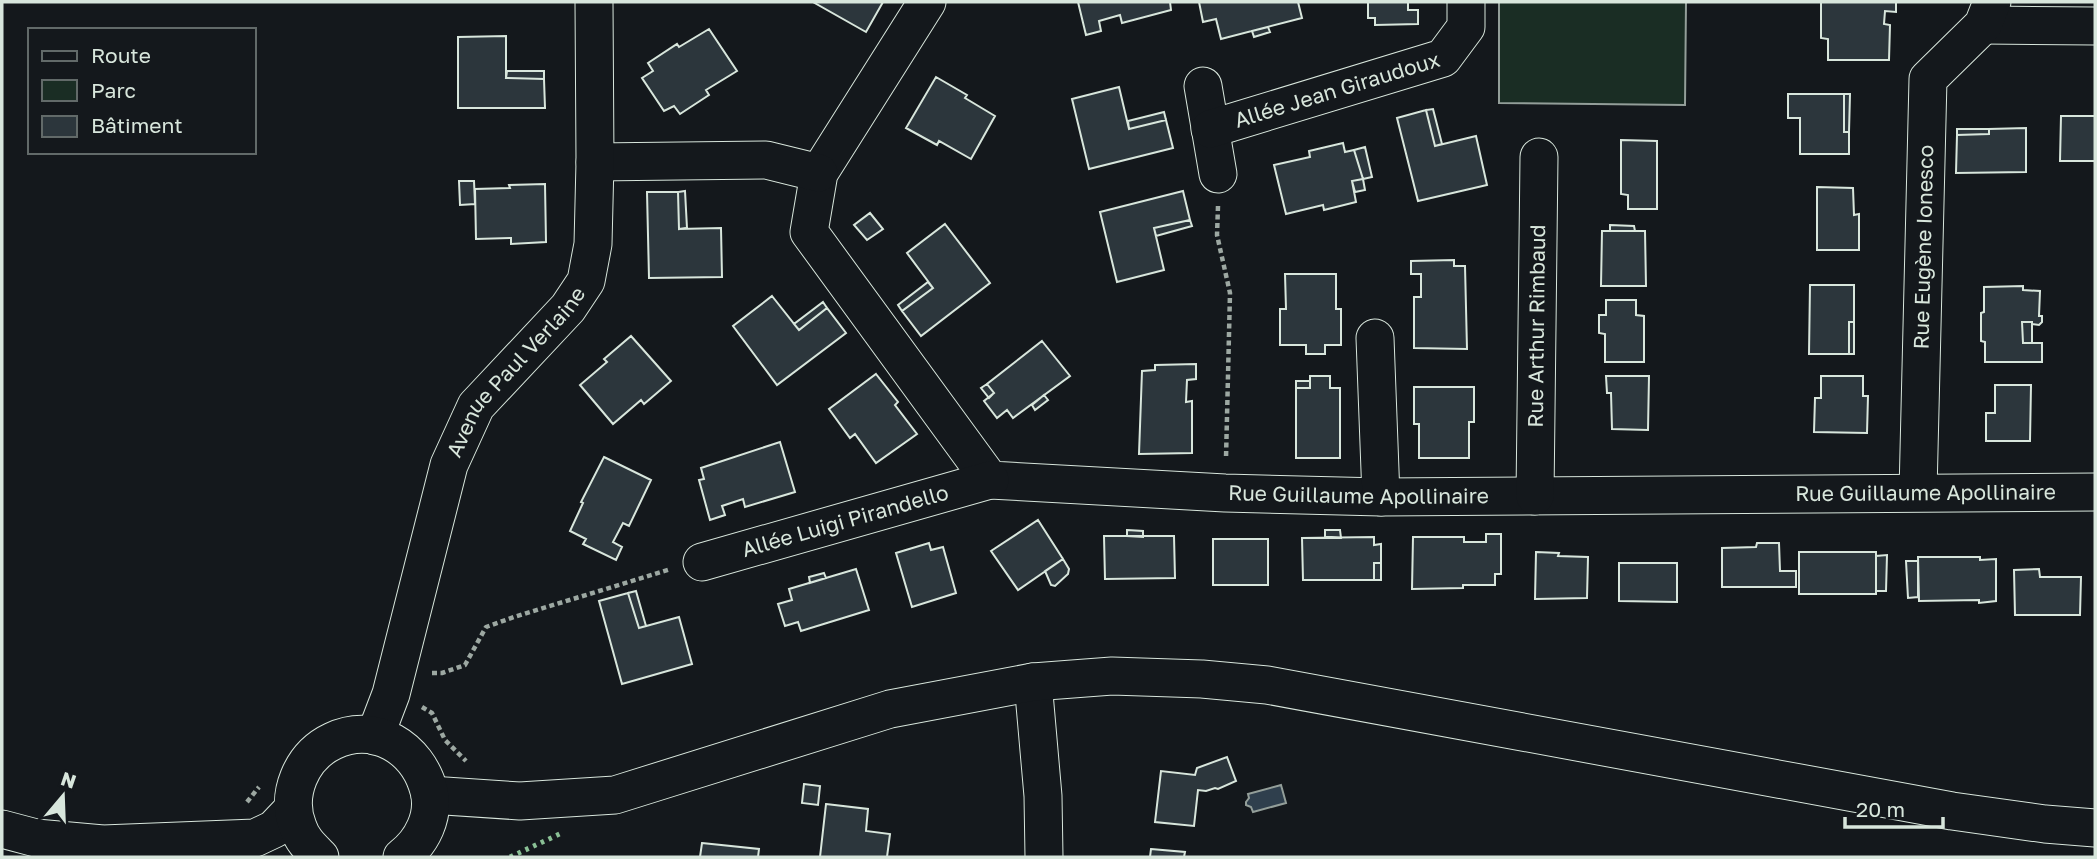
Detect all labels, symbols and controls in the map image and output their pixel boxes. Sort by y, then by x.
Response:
legend [28,28,256,154]
text: Route [91,42,151,68]
street label: Allée Jean Giraudoux [1231,46,1443,133]
text: Parc [91,77,136,103]
text: Bâtiment [91,112,183,138]
street label: Rue Eugène Ionesco [1907,144,1938,350]
street label: Rue Arthur Rimbaud [1522,224,1550,428]
street label: Avenue Paul Verlaine [440,281,591,461]
street label: Rue Guillaume Apollinaire [1795,478,2056,506]
street label: Allée Luigi Pirandello [739,479,951,562]
street label: Rue Guillaume Apollinaire [1228,479,1489,509]
north arrow [28,761,98,831]
text: N [58,766,79,793]
scale bar [1845,786,1943,830]
text: 20 m [1856,796,1905,822]

